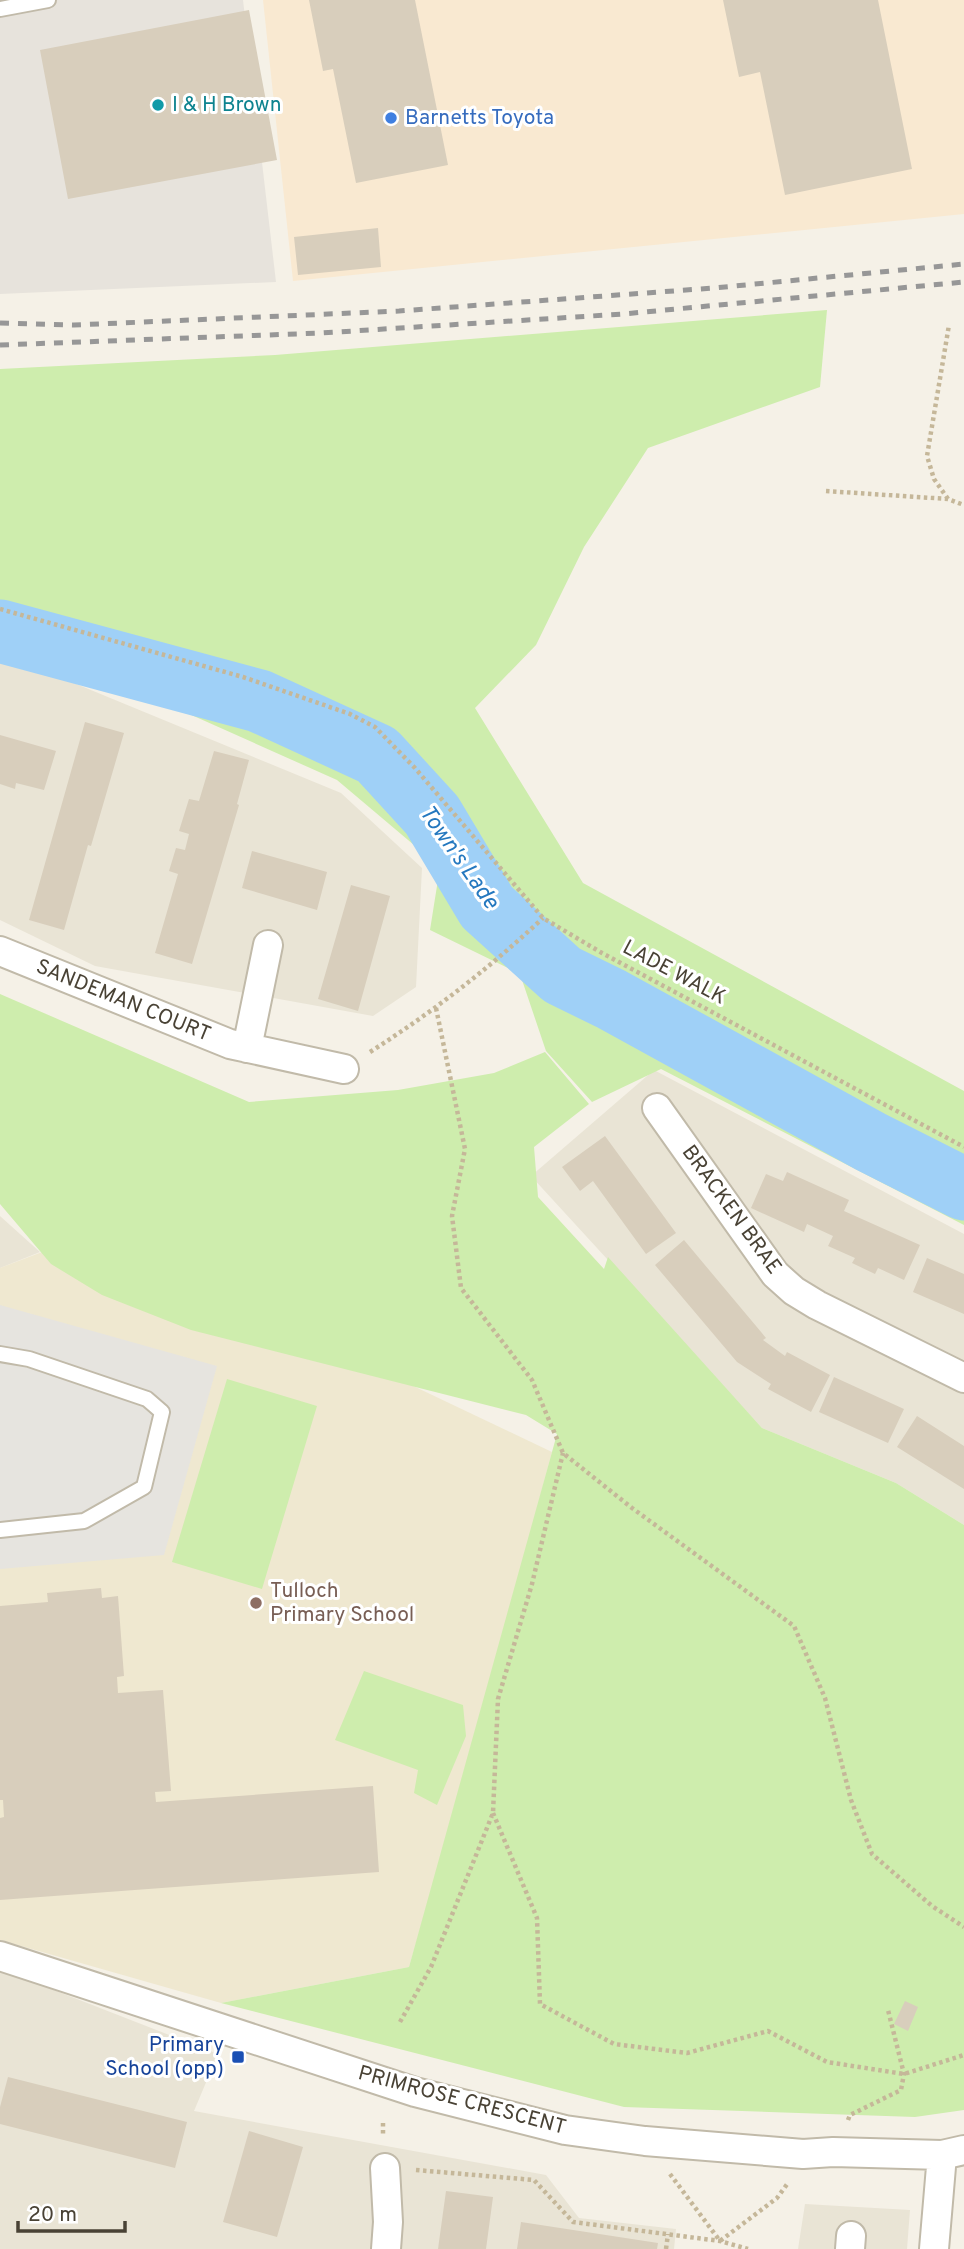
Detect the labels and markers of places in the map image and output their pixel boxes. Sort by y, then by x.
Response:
place label: I & H Brown [172,92,281,119]
marker: I & H Brown [150,97,166,113]
place label: Barnetts Toyota [405,105,554,132]
marker: Barnetts Toyota [383,110,399,126]
place label: Tulloch Primary School [270,1578,414,1629]
marker: Tulloch Primary School [248,1595,264,1611]
place label: Primary School (opp) [105,2032,224,2083]
marker: Primary School (opp) [230,2049,246,2065]

